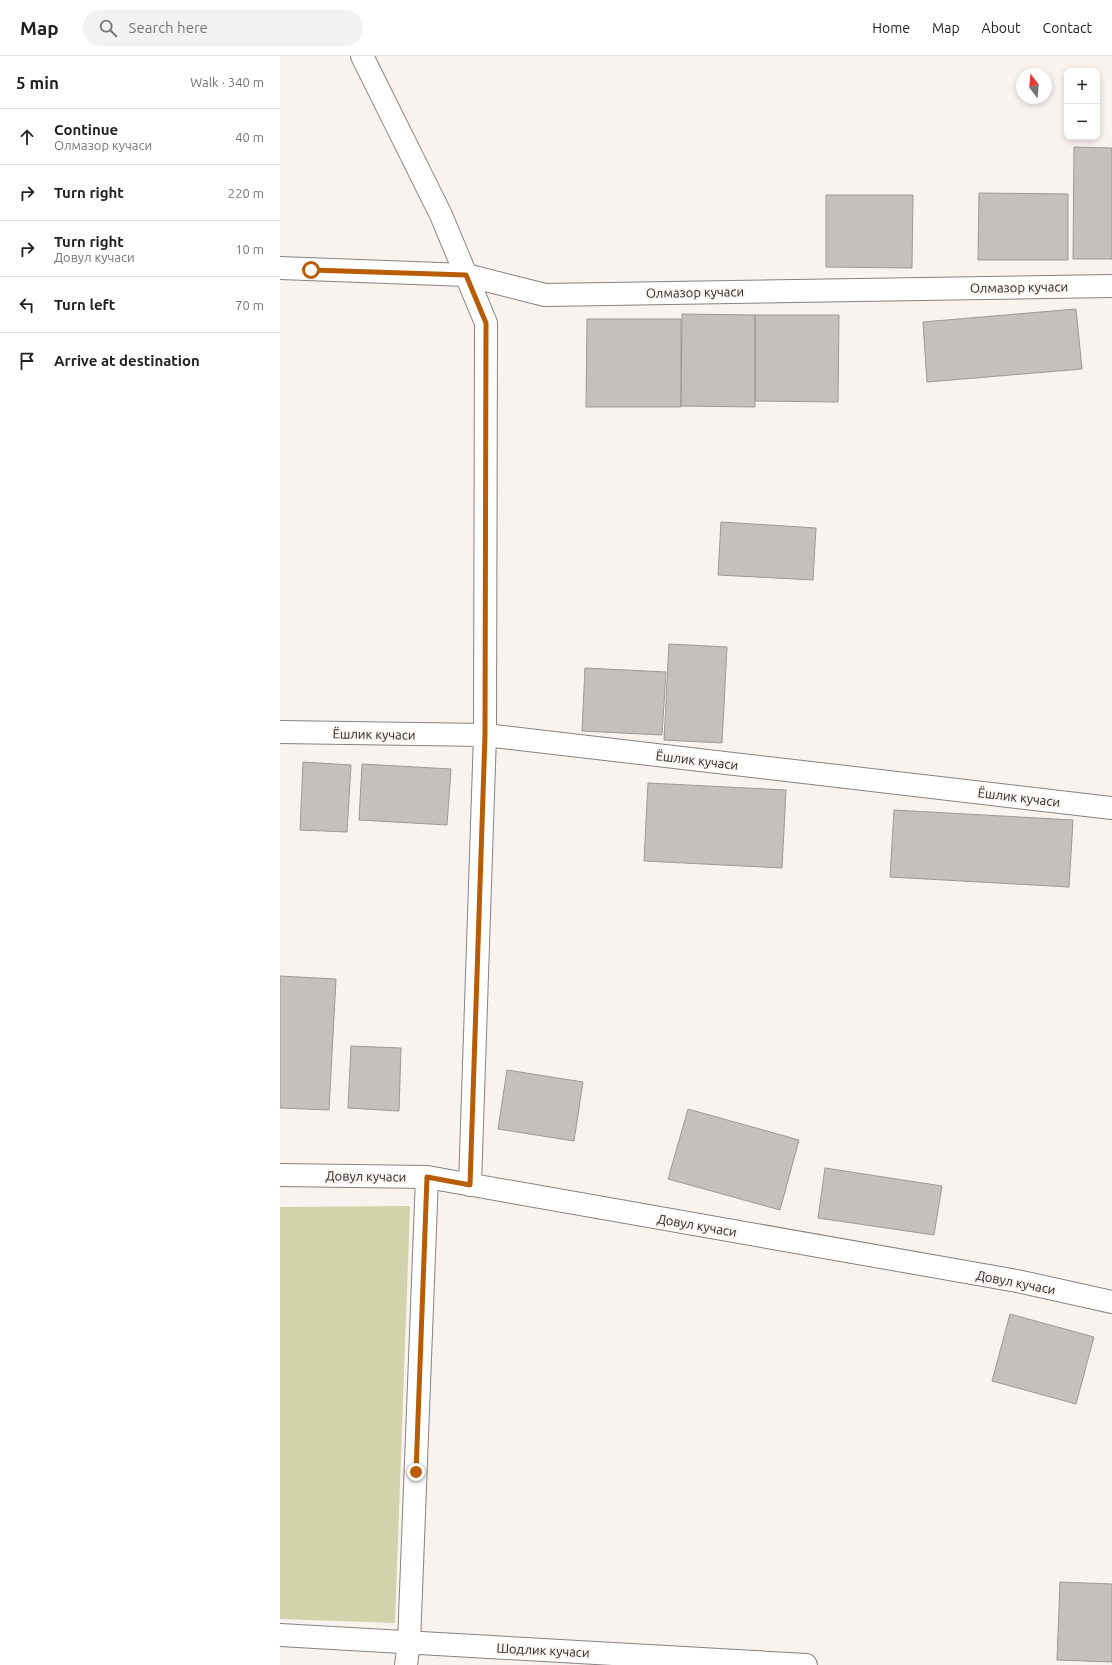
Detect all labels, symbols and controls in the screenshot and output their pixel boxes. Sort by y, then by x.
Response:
search box [83,10,363,46]
text: Map [20,17,59,39]
icon: search [97,17,119,39]
text: Search here [129,19,208,36]
text: Home [872,20,910,36]
text: Map [932,20,960,36]
text: About [982,20,1021,36]
text: Contact [1043,20,1092,36]
north arrow [1016,68,1052,104]
map controls [1064,68,1100,140]
button: + [1064,68,1100,104]
text: 5 min [16,73,59,92]
text: Walk · 340 m [190,75,264,89]
button: − [1064,104,1100,140]
text: Continue [54,121,118,138]
icon: ahead [16,126,38,148]
text: 40 m [235,130,264,144]
text: Олмазор кучаси [54,138,152,152]
icon: right [16,182,38,204]
text: Turn right [54,184,124,201]
text: 220 m [228,186,264,200]
text: Turn right [54,233,124,250]
icon: right [16,238,38,260]
text: 10 m [235,242,264,256]
text: Довул кучаси [54,250,135,264]
route start [302,261,320,279]
street label: Олмазор кучаси [970,279,1068,295]
street label: Олмазор кучаси [646,284,744,300]
icon: left [16,294,38,316]
text: Turn left [54,296,115,313]
text: 70 m [235,298,264,312]
icon: arrive [16,350,38,372]
text: Arrive at destination [54,352,200,369]
street label: Ёшлик кучаси [332,725,416,742]
street label: Ёшлик кучаси [655,747,739,772]
street label: Ёшлик кучаси [977,784,1061,809]
street label: Довул кучаси [326,1168,406,1184]
street label: Довул кучаси [656,1211,738,1239]
street label: Довул кучаси [975,1267,1057,1297]
route end [407,1463,425,1481]
street label: Шодлик кучаси [496,1641,590,1659]

